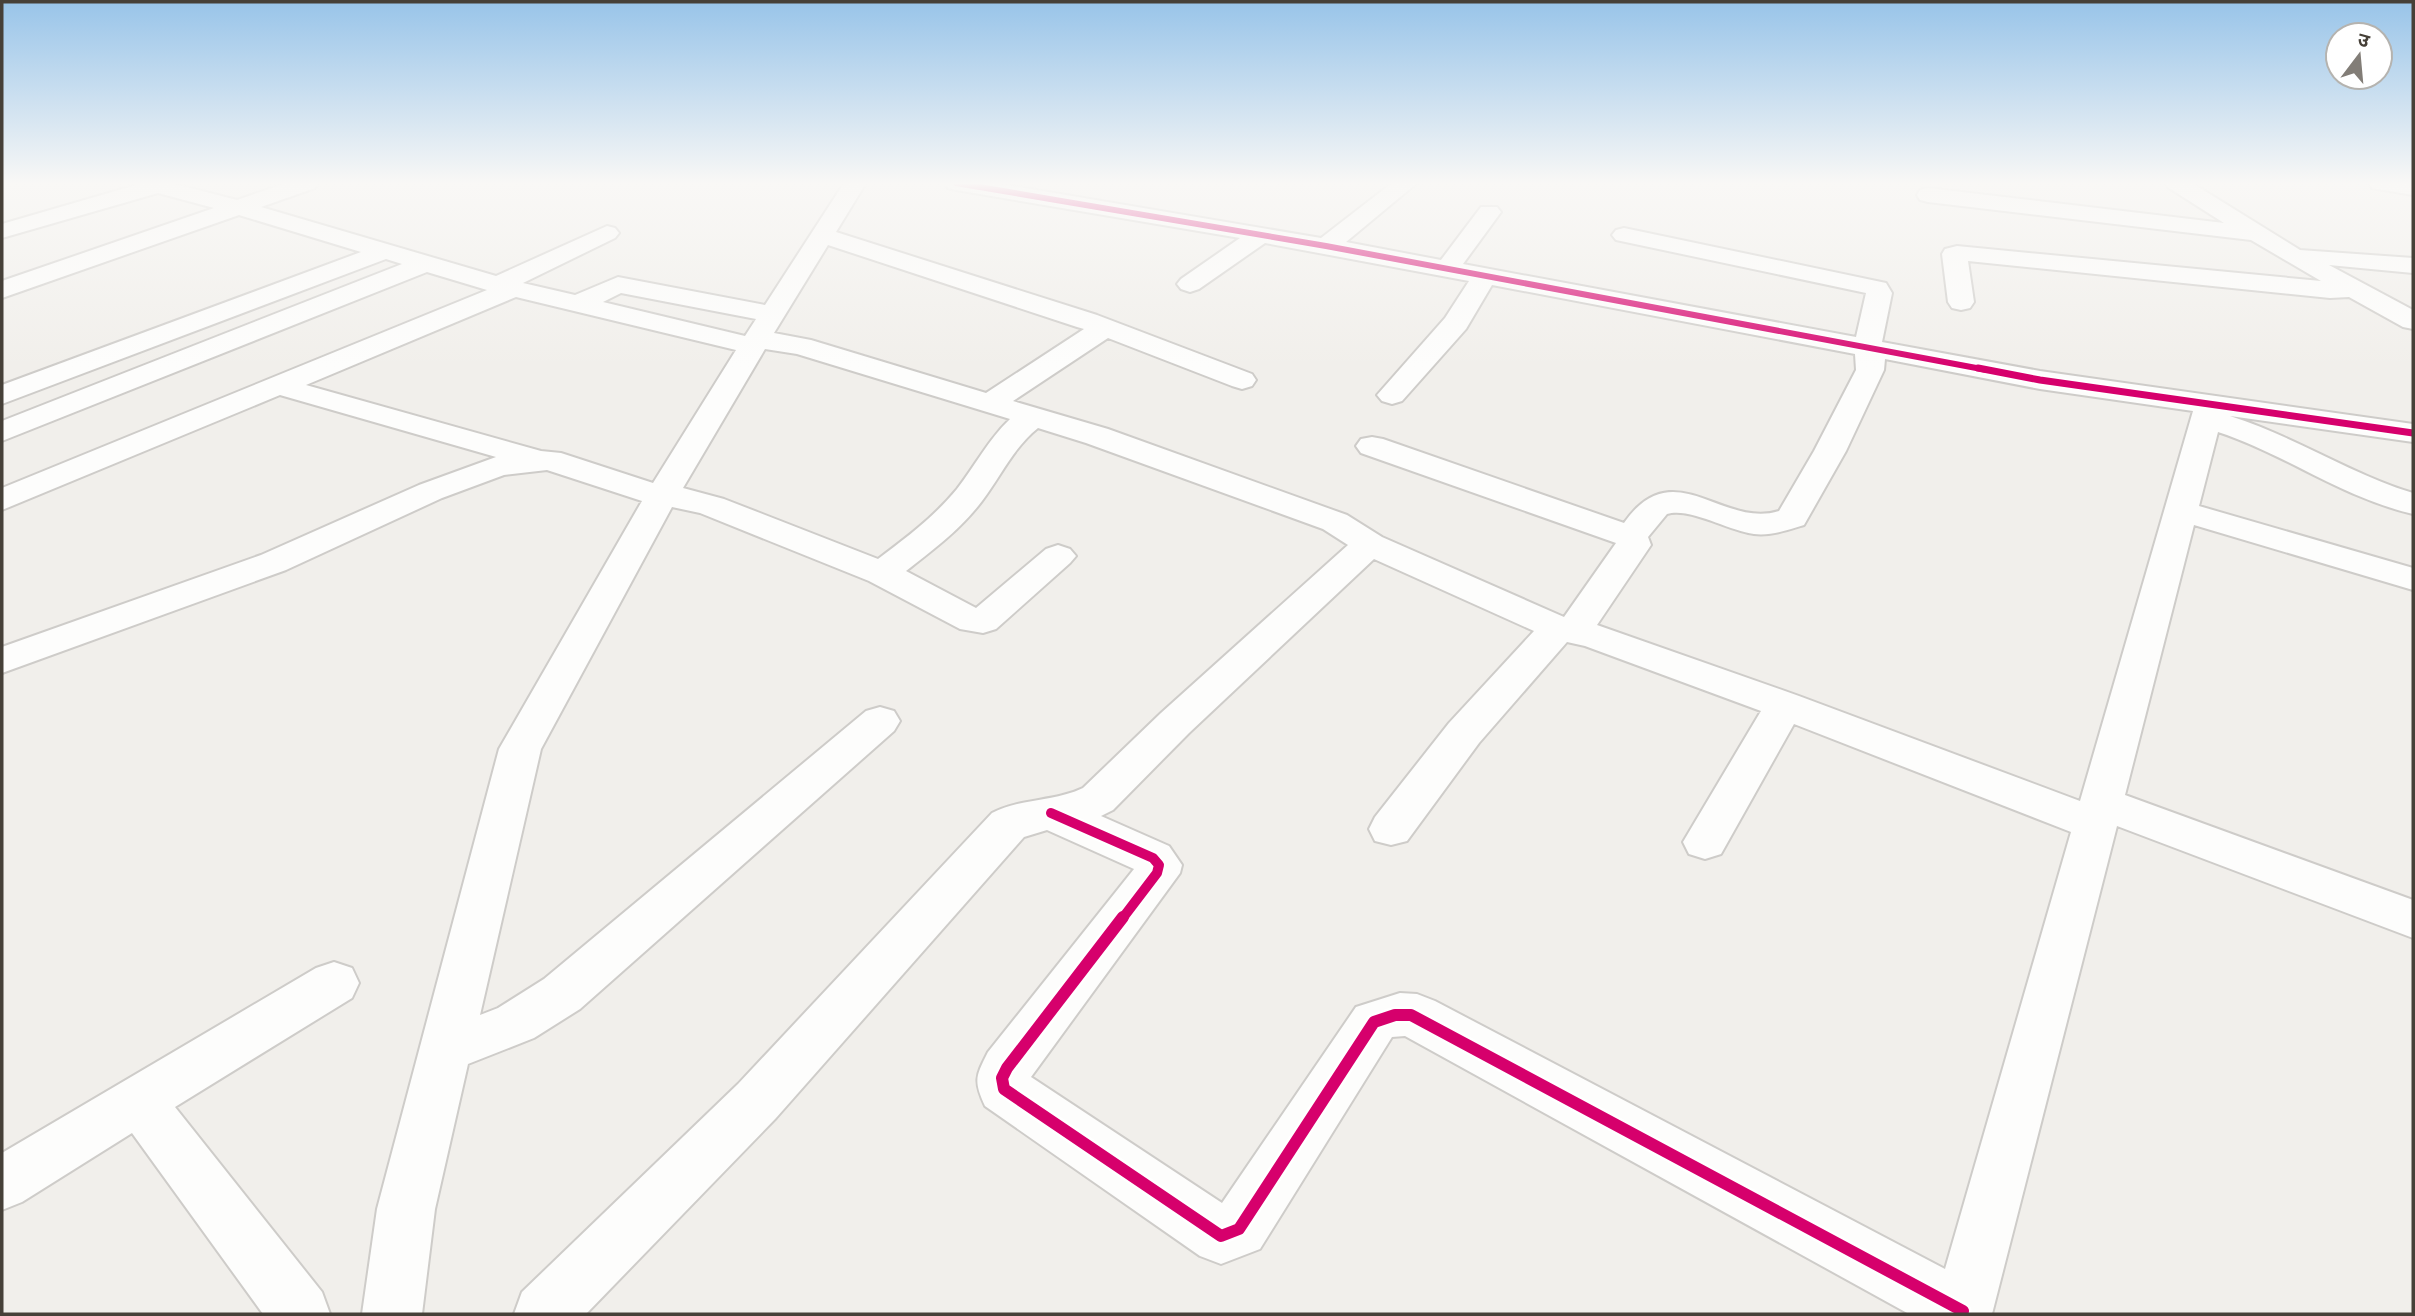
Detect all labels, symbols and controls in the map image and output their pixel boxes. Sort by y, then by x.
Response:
north arrow [2324,21,2394,91]
text: उ [2355,27,2373,52]

